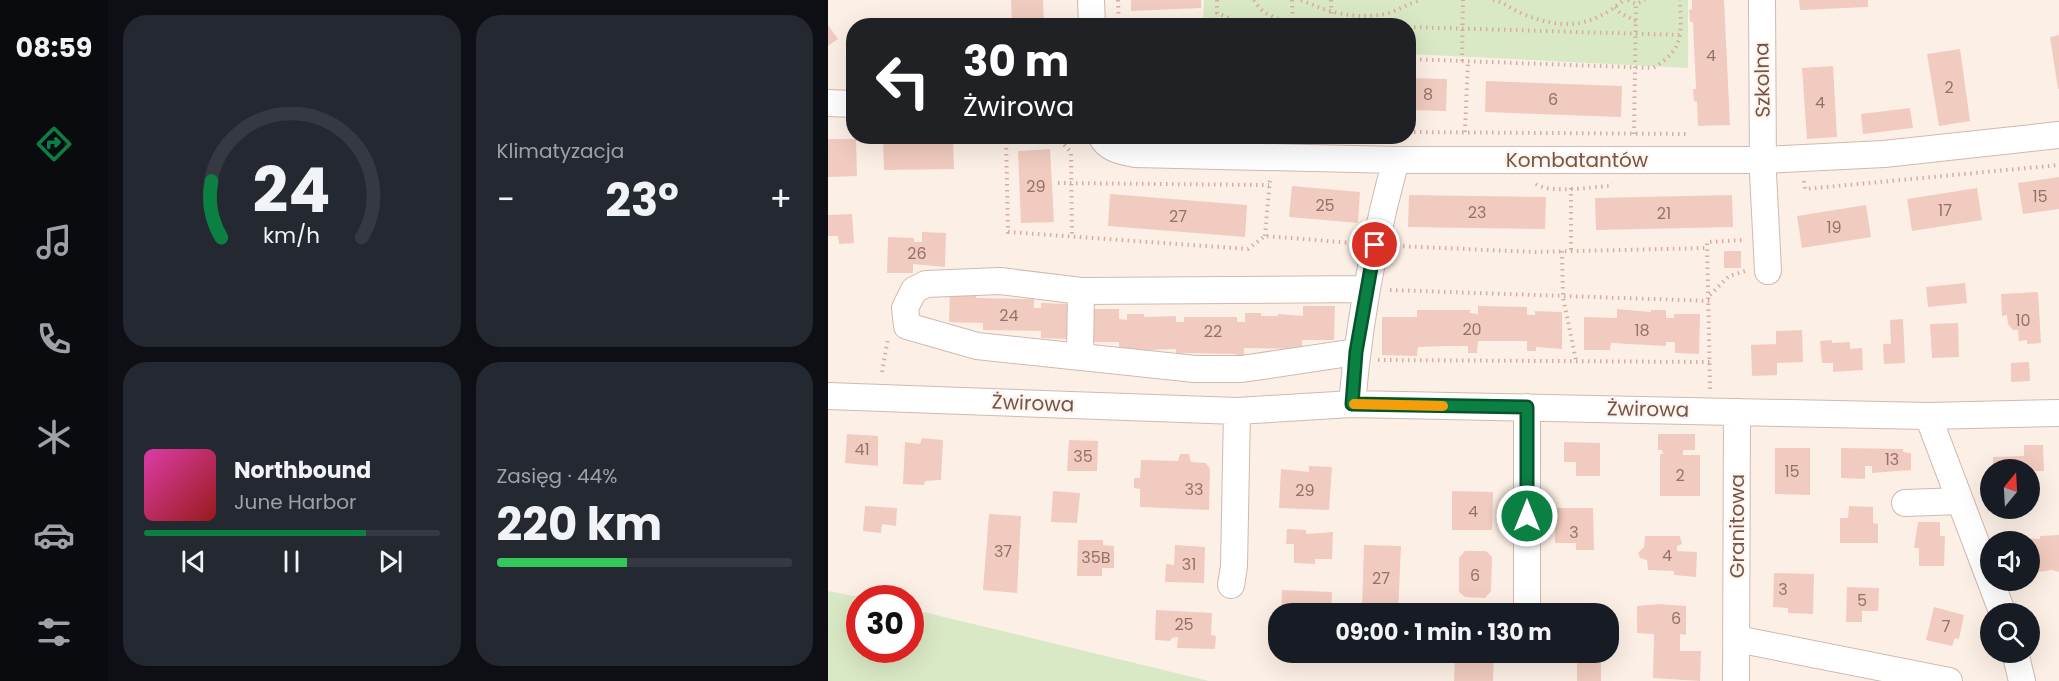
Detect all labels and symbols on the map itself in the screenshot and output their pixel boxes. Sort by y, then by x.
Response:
street label: Szkolna [1747,42,1777,118]
house number: 4 [1706,44,1716,67]
house number: 2 [1944,76,1954,99]
house number: 8 [1423,83,1433,106]
house number: 6 [1548,88,1558,111]
house number: 4 [1815,91,1825,114]
street label: Kombatantów [1506,146,1649,174]
house number: 29 [1026,175,1046,198]
house number: 15 [2032,185,2048,208]
house number: 25 [1315,194,1335,217]
house number: 17 [1938,199,1952,222]
house number: 23 [1468,201,1486,224]
house number: 21 [1657,202,1671,225]
house number: 27 [1169,205,1187,228]
house number: 19 [1826,216,1842,239]
pin [1349,219,1400,270]
house number: 26 [907,242,927,265]
house number: 24 [999,304,1019,327]
house number: 10 [2015,309,2031,332]
house number: 20 [1462,318,1482,341]
house number: 18 [1634,319,1650,342]
house number: 22 [1204,320,1222,343]
street label: Żwirowa [991,388,1075,418]
street label: Żwirowa [1607,394,1689,424]
house number: 41 [854,438,870,461]
house number: 35 [1073,445,1093,468]
house number: 13 [1885,448,1899,471]
north arrow [1980,459,2040,519]
house number: 15 [1784,460,1800,483]
house number: 2 [1675,464,1685,487]
street label: Granitowa [1723,474,1751,578]
house number: 33 [1185,478,1203,501]
house number: 29 [1295,479,1315,502]
position arrow [1495,484,1559,548]
house number: 4 [1468,500,1478,523]
house number: 3 [1569,521,1579,544]
house number: 37 [994,540,1012,563]
house number: 4 [1662,544,1672,567]
house number: 35B [1081,546,1111,569]
house number: 31 [1182,553,1196,576]
house number: 6 [1470,564,1480,587]
house number: 27 [1372,567,1390,590]
house number: 3 [1778,578,1788,601]
speed limit sign: 30 [846,585,924,663]
house number: 5 [1857,589,1867,612]
house number: 6 [1671,607,1681,630]
house number: 25 [1174,613,1194,636]
house number: 7 [1942,615,1951,638]

